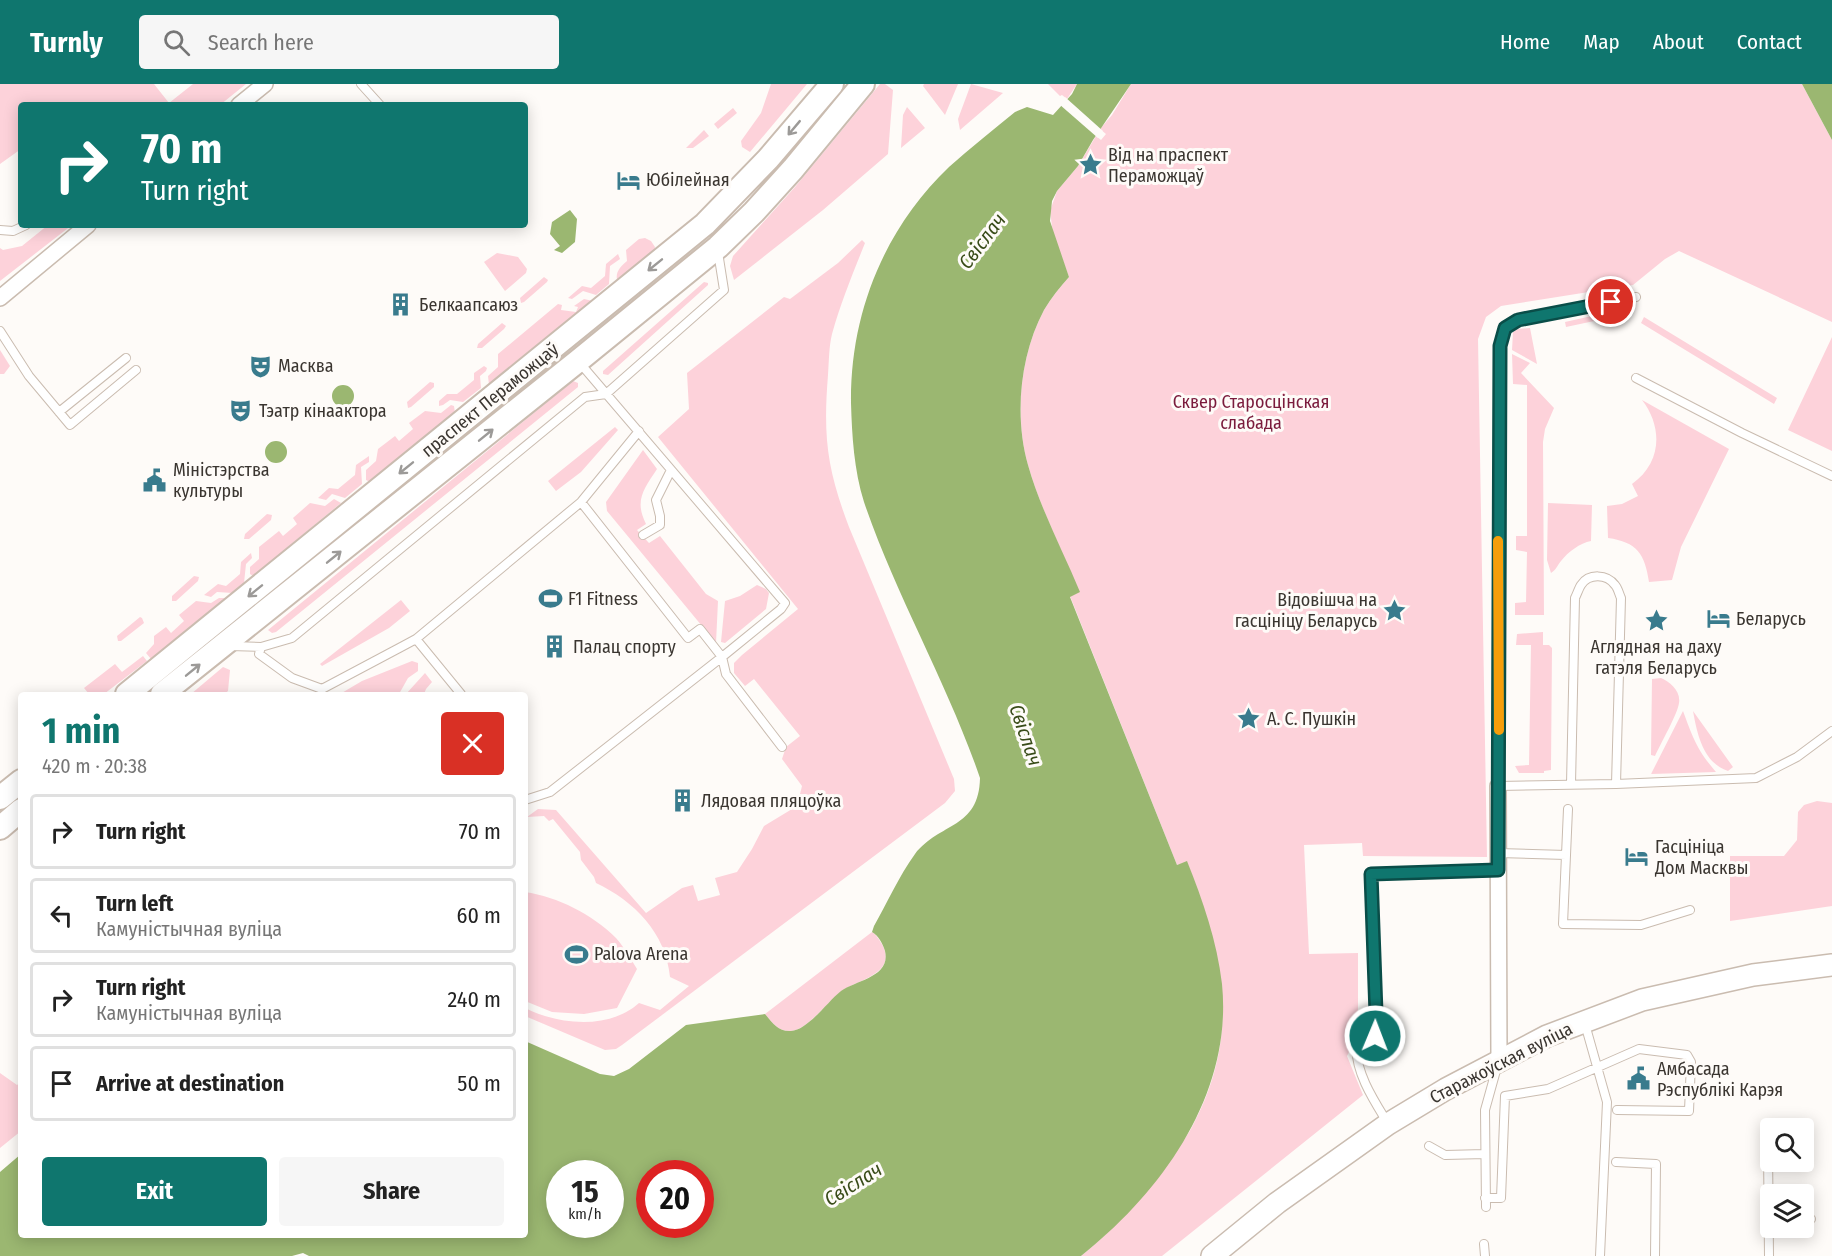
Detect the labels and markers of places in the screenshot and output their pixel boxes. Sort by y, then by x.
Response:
place label: Від на праспект Пераможцаў [1108,144,1229,187]
place icon: Від на праспект Пераможцаў [1077,152,1103,178]
hotel icon: Юбілейная [615,167,641,193]
place label: Юбілейная [646,169,730,191]
pin [1585,276,1636,327]
building icon: Белкаапсаюз [388,292,414,318]
place label: Белкаапсаюз [419,294,518,316]
theatre icon: Масква [247,353,273,379]
place label: Масква [278,355,334,377]
theatre icon: Тэатр кінаактора [228,398,254,424]
place label: Тэатр кінаактора [259,400,387,422]
place label: Міністэрства культуры [173,459,270,502]
public building icon: Міністэрства культуры [142,467,168,493]
sports icon: F1 Fitness [537,586,563,612]
place label: F1 Fitness [568,588,638,610]
place label: Відовішча на гасцініцу Беларусь [1235,589,1377,632]
place icon: Відовішча на гасцініцу Беларусь [1382,597,1408,623]
hotel icon: Беларусь [1705,606,1731,632]
place icon: Аглядная на даху гатэля Беларусь [1643,608,1669,634]
place label: Беларусь [1736,608,1806,630]
building icon: Палац спорту [542,634,568,660]
place label: Палац спорту [573,636,676,658]
place label: Аглядная на даху гатэля Беларусь [1591,636,1721,679]
place icon: А. С. Пушкін [1236,706,1262,732]
place label: А. С. Пушкін [1267,708,1356,730]
building icon: Лядовая пляцоўка [670,788,696,814]
place label: Лядовая пляцоўка [701,790,842,812]
place label: Гасцініца Дом Масквы [1654,836,1748,879]
hotel icon: Гасцініца Дом Масквы [1624,844,1650,870]
sports icon: Palova Arena [563,941,589,967]
place label: Palova Arena [594,943,689,965]
place label: Амбасада Рэспублікі Карэя [1657,1058,1783,1101]
public building icon: Амбасада Рэспублікі Карэя [1626,1066,1652,1092]

